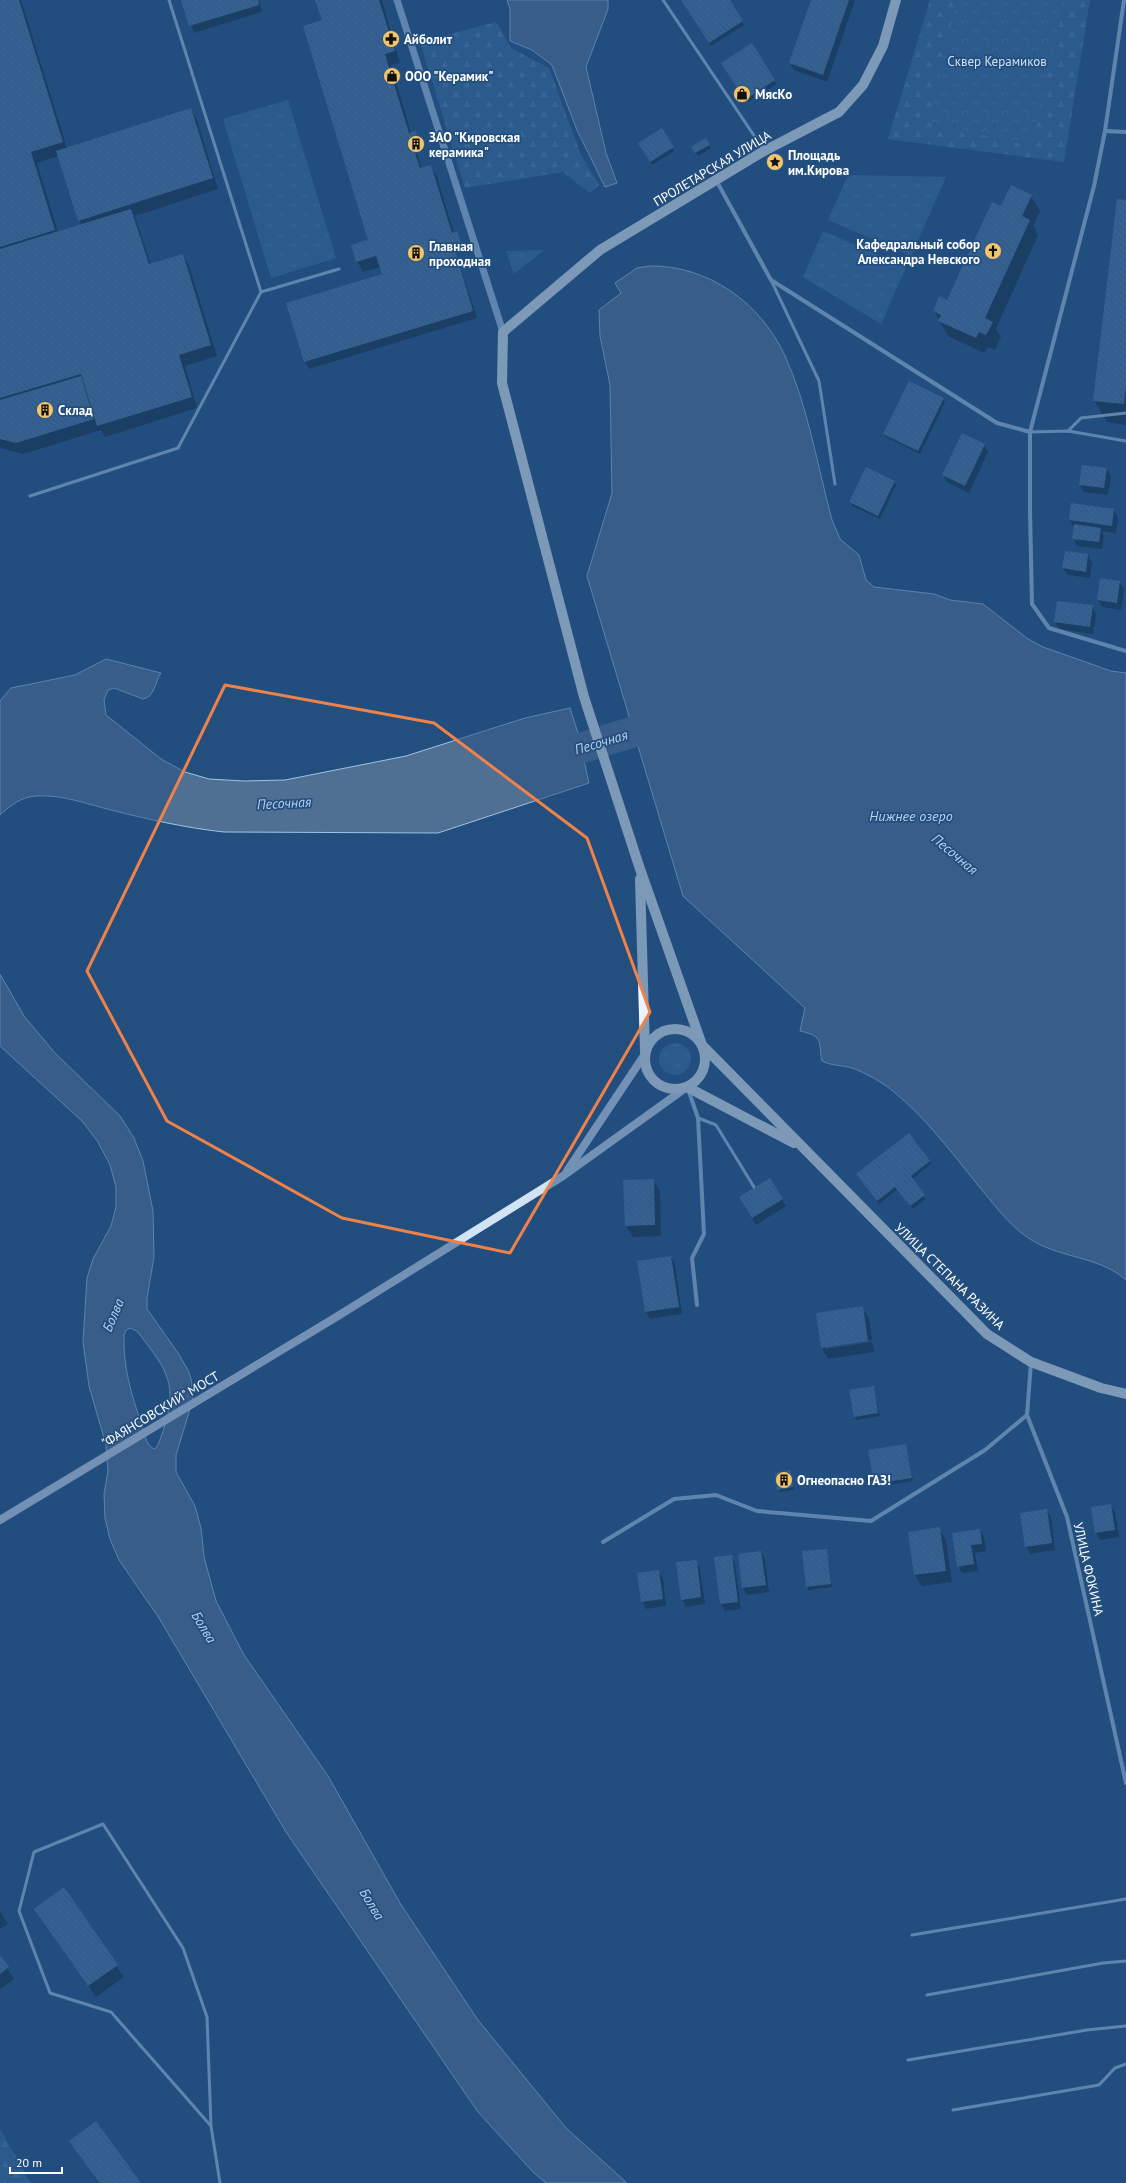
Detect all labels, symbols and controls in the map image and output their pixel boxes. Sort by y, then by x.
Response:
pharmacy icon: Айболит [381,29,401,49]
place label: Айболит [404,31,453,48]
park label: Сквер Керамиков [947,53,1047,70]
shop icon: ООО "Керамик" [382,66,402,86]
place label: ООО "Керамик" [405,68,493,85]
shop icon: МясКо [732,84,752,104]
place label: МясКо [755,86,792,103]
street label: ПРОЛЕТАРСКАЯ УЛИЦА [650,126,774,210]
place label: ЗАО "Кировская керамика" [429,129,520,161]
building icon: ЗАО "Кировская керамика" [406,134,426,154]
place label: Площадь им.Кирова [788,147,849,179]
place icon: Площадь им.Кирова [765,152,785,172]
place label: Кафедральный собор Александра Невского [856,236,980,268]
place label: Главная проходная [429,238,491,270]
church icon: Кафедральный собор Александра Невского [983,241,1003,261]
building icon: Главная проходная [406,243,426,263]
building icon: Склад [35,400,55,420]
place label: Склад [58,402,93,419]
water label: Песочная [572,725,630,759]
water label: Песочная [256,793,312,813]
water label: Нижнее озеро [869,807,953,825]
water label: Песочная [928,830,982,879]
street label: УЛИЦА СТЕПАНА РАЗИНА [891,1219,1009,1334]
water label: Болва [98,1296,128,1334]
street label: "ФАЯНСОВСКИЙ" МОСТ [98,1368,222,1451]
building icon: Огнеопасно ГАЗ! [774,1470,794,1490]
place label: Огнеопасно ГАЗ! [797,1472,891,1489]
street label: УЛИЦА ФОКИНА [1069,1521,1108,1618]
water label: Болва [187,1608,221,1646]
water label: Болва [355,1885,389,1923]
scale bar [10,2149,62,2175]
text: 20 m [16,2155,42,2170]

